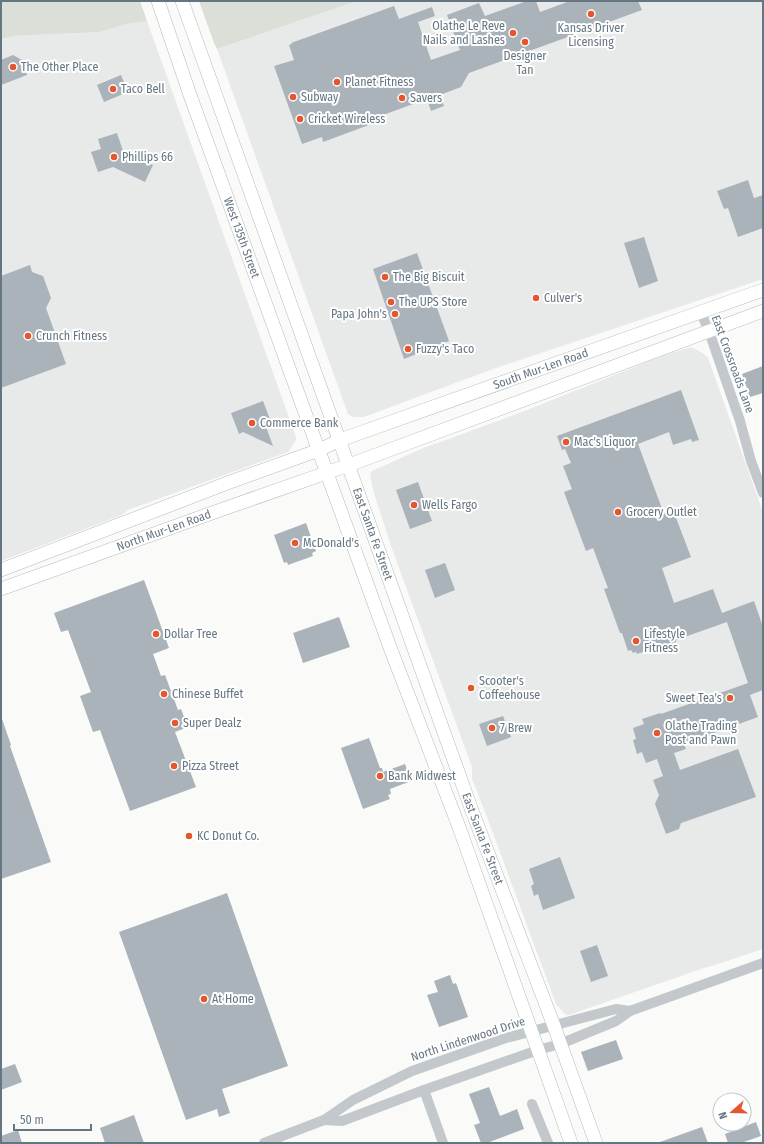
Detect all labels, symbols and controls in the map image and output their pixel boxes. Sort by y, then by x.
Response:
marker: Kansas Driver Licensing [586,9,596,19]
place label: Olathe Le Reve Nails and Lashes [423,19,505,47]
place label: Kansas Driver Licensing [558,21,625,49]
marker: Olathe Le Reve Nails and Lashes [508,28,518,38]
marker: Designer Tan [520,37,530,47]
place label: Designer Tan [503,49,547,77]
place label: The Other Place [21,60,98,74]
marker: The Other Place [8,62,18,72]
place label: Planet Fitness [345,75,413,89]
marker: Planet Fitness [332,77,342,87]
place label: Taco Bell [121,82,165,96]
marker: Taco Bell [108,84,118,94]
place label: Subway [301,90,339,104]
place label: Savers [410,91,442,105]
marker: Subway [288,92,298,102]
marker: Savers [397,93,407,103]
place label: Cricket Wireless [308,112,385,126]
marker: Cricket Wireless [295,114,305,124]
place label: Phillips 66 [122,150,173,164]
marker: Phillips 66 [109,152,119,162]
street label: West 135th Street [221,195,263,280]
place label: The Big Biscuit [393,270,465,284]
marker: The Big Biscuit [380,272,390,282]
place label: Culver's [544,291,582,305]
marker: Culver's [531,293,541,303]
place label: The UPS Store [399,295,467,309]
marker: The UPS Store [386,297,396,307]
place label: Papa John's [331,307,387,321]
marker: Papa John's [390,309,400,319]
street label: East Crossroads Lane [709,313,757,415]
place label: Crunch Fitness [36,329,107,343]
marker: Crunch Fitness [23,331,33,341]
place label: Fuzzy's Taco [416,342,474,356]
marker: Fuzzy's Taco [403,344,413,354]
street label: South Mur-Len Road [491,346,590,392]
place label: Commerce Bank [260,416,339,430]
marker: Commerce Bank [247,418,257,428]
place label: Mac's Liquor [574,435,636,449]
marker: Mac's Liquor [561,437,571,447]
street label: East Santa Fe Street [350,486,396,582]
place label: Wells Fargo [422,498,477,512]
marker: Wells Fargo [409,500,419,510]
place label: Grocery Outlet [626,505,697,519]
street label: North Mur-Len Road [115,507,213,554]
marker: Grocery Outlet [613,507,623,517]
place label: McDonald's [303,536,359,550]
marker: McDonald's [290,538,300,548]
place label: Dollar Tree [164,627,217,641]
place label: Lifestyle Fitness [644,627,685,655]
marker: Dollar Tree [151,629,161,639]
marker: Lifestyle Fitness [631,636,641,646]
place label: Scooter's Coffeehouse [479,674,540,702]
marker: Scooter's Coffeehouse [466,683,476,693]
place label: Chinese Buffet [172,687,243,701]
marker: Chinese Buffet [159,689,169,699]
place label: Sweet Tea's [666,691,722,705]
marker: Sweet Tea's [725,693,735,703]
place label: Super Dealz [183,716,241,730]
marker: Super Dealz [170,718,180,728]
place label: Olathe Trading Post and Pawn [665,719,737,747]
place label: 7 Brew [500,721,532,735]
marker: 7 Brew [487,723,497,733]
marker: Olathe Trading Post and Pawn [652,728,662,738]
place label: Pizza Street [182,759,239,773]
marker: Pizza Street [169,761,179,771]
place label: Bank Midwest [388,769,456,783]
marker: Bank Midwest [375,771,385,781]
street label: East Santa Fe Street [459,791,507,887]
place label: KC Donut Co. [197,829,260,843]
marker: KC Donut Co. [184,831,194,841]
place label: At Home [212,992,254,1006]
marker: At Home [199,994,209,1004]
street label: North Lindenwood Drive [409,1014,527,1064]
north arrow [712,1092,752,1132]
scale bar [14,1106,91,1132]
text: N [716,1110,730,1121]
text: 50 m [20,1113,44,1127]

